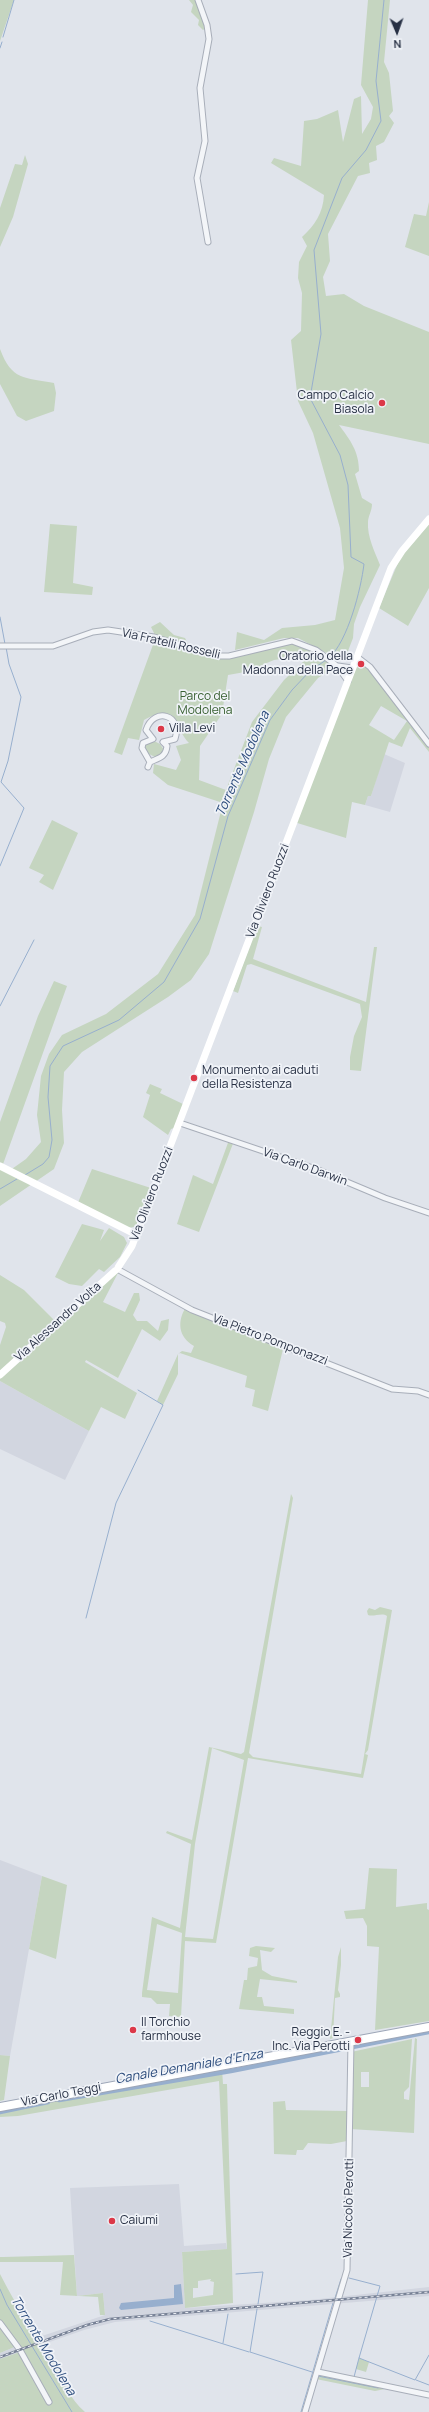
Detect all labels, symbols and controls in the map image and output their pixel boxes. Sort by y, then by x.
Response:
north arrow [377,12,417,52]
text: N [393,37,402,52]
place label: Campo Calcio Biasola [298,389,374,417]
marker: Campo Calcio Biasola [377,398,387,408]
street label: Via Fratelli Rosselli [120,626,222,662]
place label: Oratorio della Madonna della Pace [243,650,353,678]
marker: Oratorio della Madonna della Pace [356,659,366,669]
park label: Parco del Modolena [178,690,232,718]
water label: Torrente Modolena [213,709,273,819]
place label: Villa Levi [169,722,215,736]
marker: Villa Levi [156,724,166,734]
street label: Via Oliviero Ruozzi [243,842,293,940]
place label: Monumento ai caduti della Resistenza [202,1064,319,1092]
marker: Monumento ai caduti della Resistenza [189,1073,199,1083]
street label: Via Oliviero Ruozzi [127,1145,177,1243]
street label: Via Carlo Darwin [261,1145,349,1189]
street label: Via Alessandro Volta [12,1279,104,1365]
street label: Via Pietro Pomponazzi [210,1311,330,1369]
place label: Il Torchio farmhouse [141,2016,201,2044]
marker: Il Torchio farmhouse [128,2025,138,2035]
place label: Reggio E. - Inc. Via Perotti [272,2026,350,2054]
marker: Reggio E. - Inc. Via Perotti [353,2035,363,2045]
water label: Canale Demaniale d'Enza [114,2046,264,2088]
street label: Via Carlo Teggi [20,2080,102,2110]
street label: Via Niccolò Perotti [341,2158,357,2258]
place label: Caiumi [120,2214,158,2228]
marker: Caiumi [107,2216,117,2226]
water label: Torrente Modolena [7,2293,79,2399]

